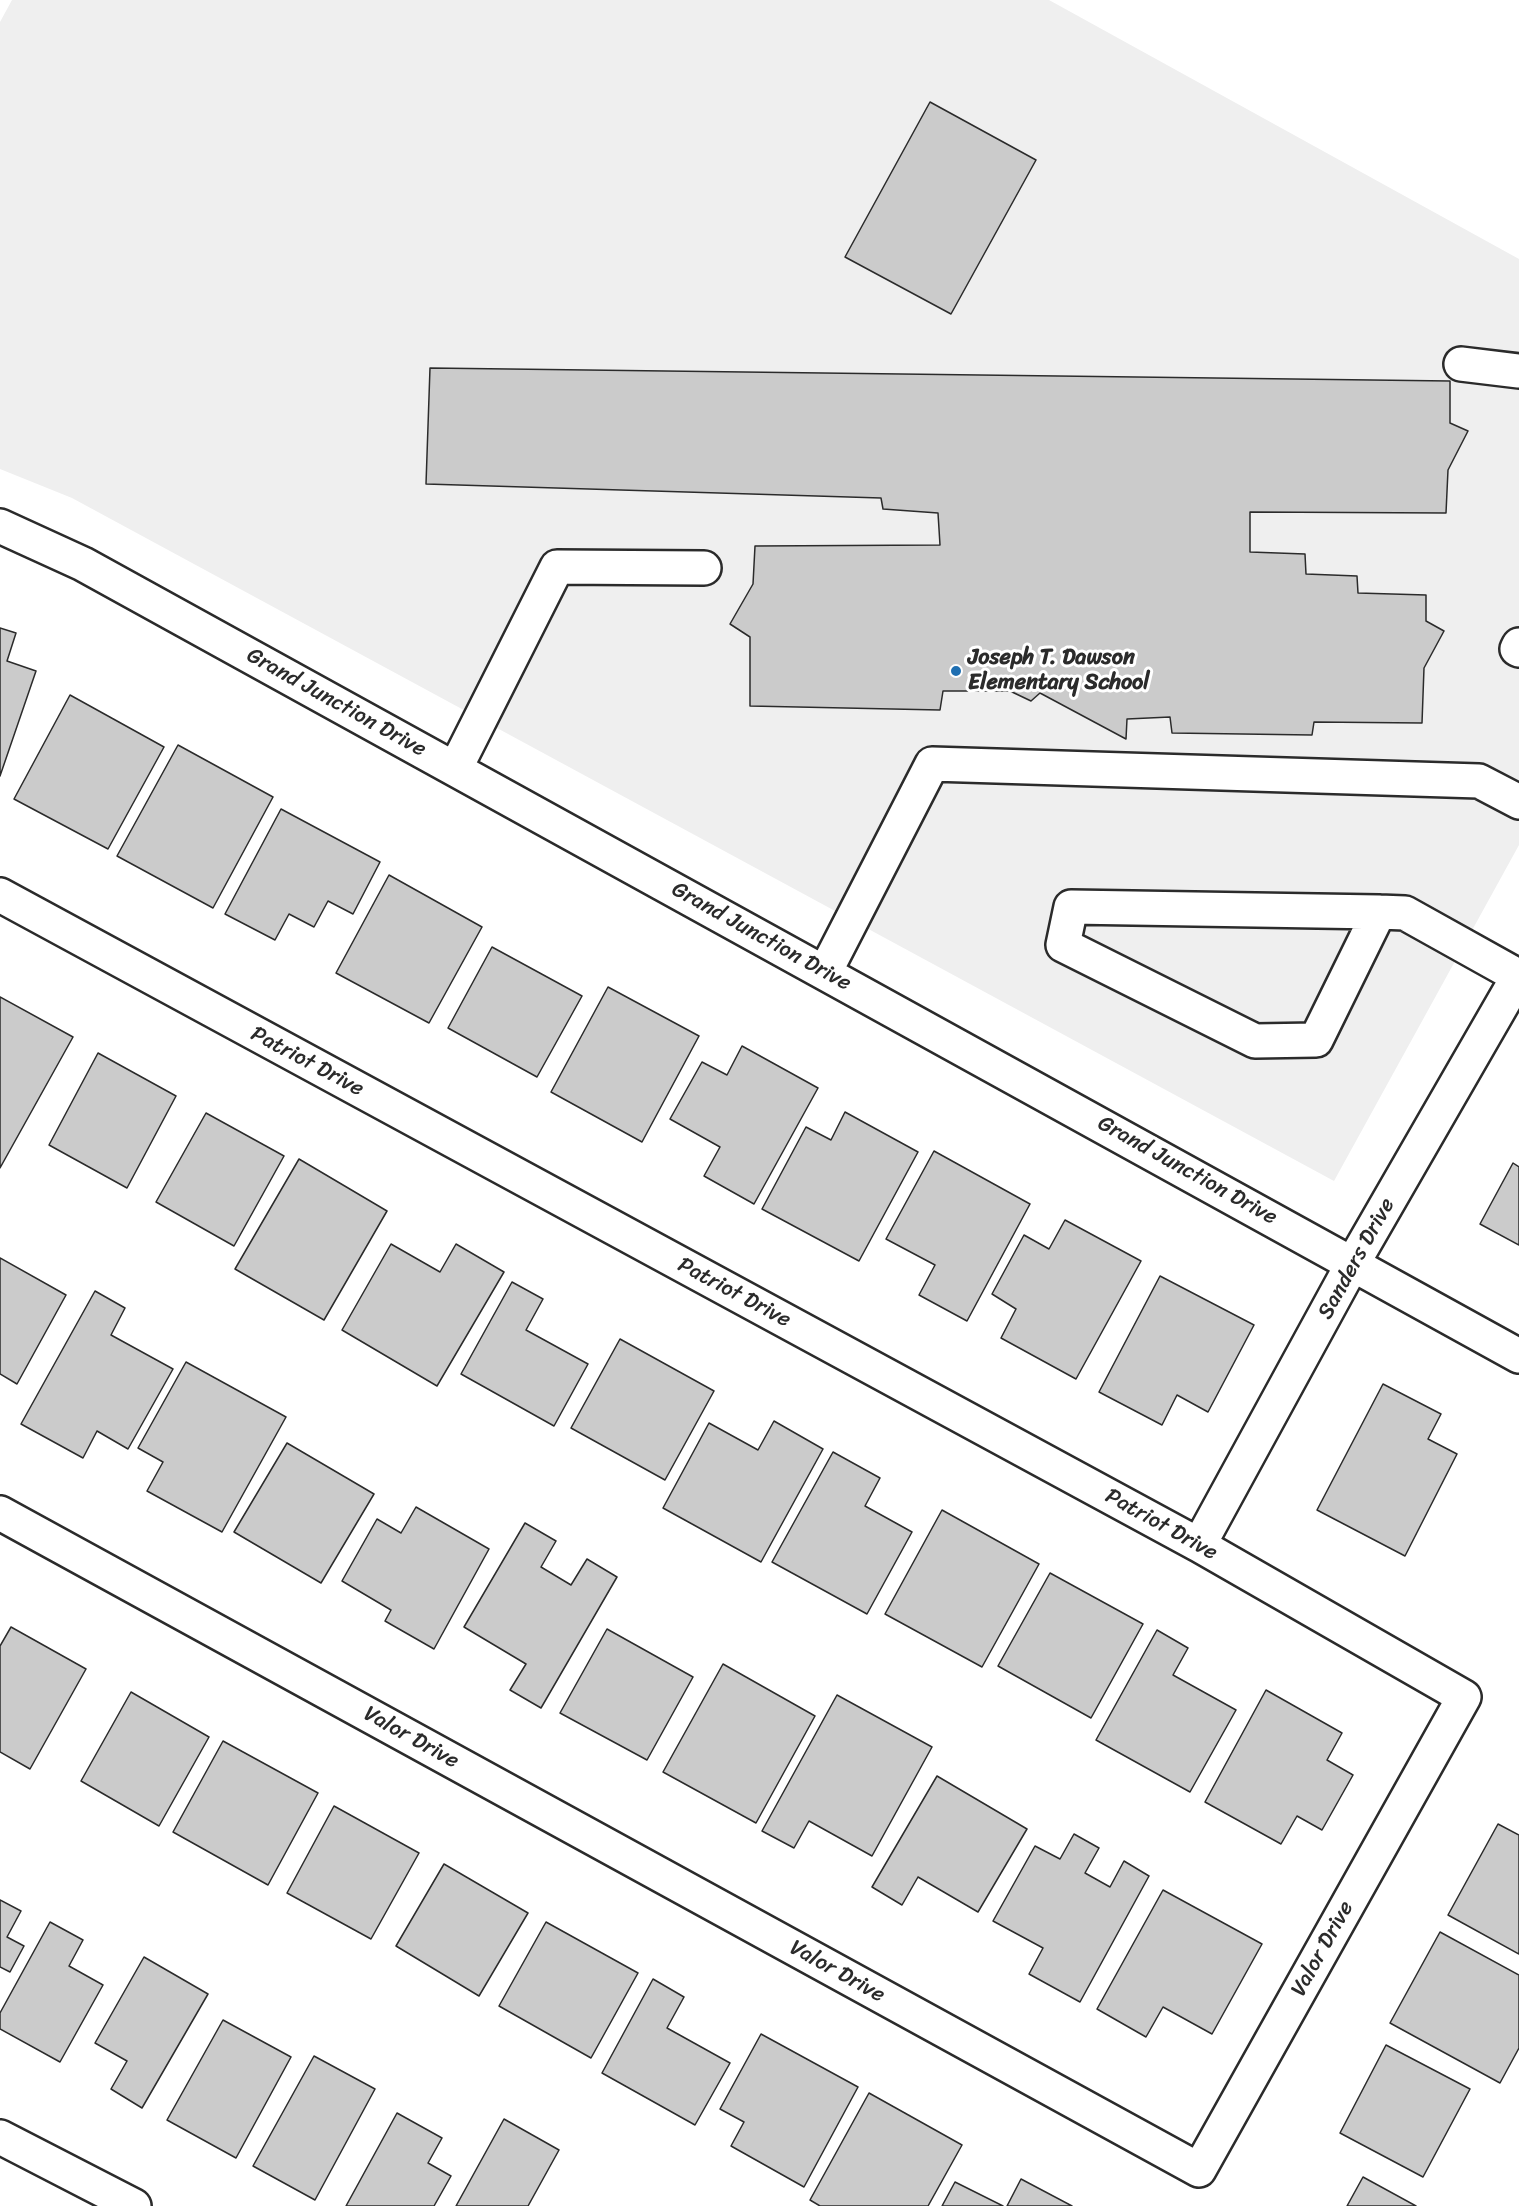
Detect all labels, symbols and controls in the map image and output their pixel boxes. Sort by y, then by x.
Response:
street label: Grand Junction Drive [242,643,430,763]
place label: Joseph T. Dawson Elementary School [968,645,1150,696]
marker: Joseph T. Dawson Elementary School [949,664,963,678]
street label: Grand Junction Drive [667,877,855,997]
street label: Patriot Drive [246,1021,368,1103]
street label: Grand Junction Drive [1093,1111,1281,1231]
street label: Sanders Drive [1313,1194,1401,1324]
street label: Patriot Drive [673,1252,795,1334]
street label: Patriot Drive [1100,1483,1222,1567]
street label: Valor Drive [359,1701,463,1775]
street label: Valor Drive [1286,1897,1360,2001]
street label: Valor Drive [785,1935,889,2009]

